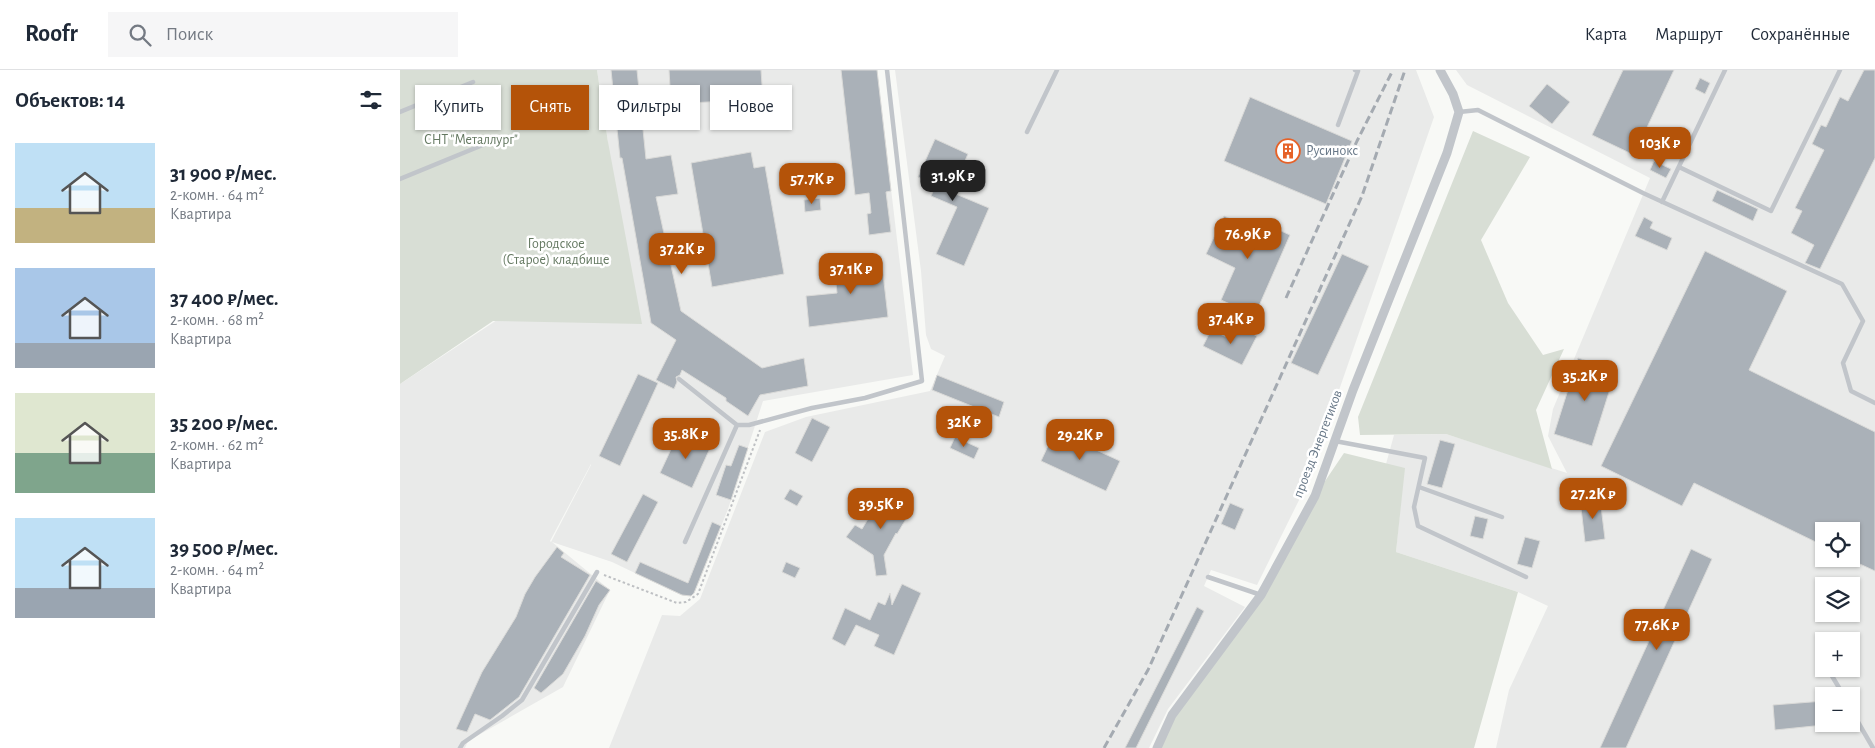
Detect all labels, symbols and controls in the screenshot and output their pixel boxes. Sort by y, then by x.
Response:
search box [108,12,458,57]
icon: search [126,21,154,49]
text: Roofr [25,22,78,46]
text: Поиск [166,25,213,44]
text: Карта [1585,26,1627,44]
text: Маршрут [1655,26,1723,44]
text: Сохранённые [1751,26,1850,44]
chip: Купить [415,85,501,130]
chip: Снять [511,85,589,130]
chip: Фильтры [599,85,700,130]
chip: Новое [710,85,792,130]
icon: filters [357,86,385,114]
text: Объектов: 14 [15,90,125,111]
pin: 103K ₽ [1619,126,1701,169]
park label: СНТ "Металлург" [424,133,518,147]
text: 103K ₽ [1640,135,1680,151]
building icon: Русинокс [1275,138,1301,164]
place label: Русинокс [1306,144,1358,158]
pin: 31.9K ₽ [907,160,999,202]
pin: 57.7K ₽ [766,162,858,205]
icon: home [55,163,115,223]
text: 31 900 ₽/мес. [170,163,277,184]
text: 31.9K ₽ [931,168,975,184]
text: 57.7K ₽ [790,171,834,187]
text: 2-комн. · 64 m² [170,187,264,203]
text: Квартира [170,206,232,222]
pin: 76.9K ₽ [1202,218,1294,260]
text: 76.9K ₽ [1225,226,1271,242]
pin: 37.2K ₽ [636,232,728,275]
park label: Городское (Старое) кладбище [502,237,610,267]
text: 37.2K ₽ [660,241,704,257]
pin: 37.1K ₽ [805,252,897,295]
text: 37.1K ₽ [830,261,872,277]
icon: home [55,288,115,348]
text: 37 400 ₽/мес. [170,288,279,309]
pin: 37.4K ₽ [1185,302,1277,345]
text: 37.4K ₽ [1209,311,1253,327]
text: 2-комн. · 68 m² [170,312,264,328]
text: Квартира [170,331,232,347]
pin: 35.2K ₽ [1539,360,1631,402]
text: 35.2K ₽ [1563,368,1607,384]
street label: проезд Энергетиков [1291,388,1345,500]
pin: 32K ₽ [929,406,999,448]
icon: home [55,413,115,473]
text: 35 200 ₽/мес. [170,413,278,434]
text: 32K ₽ [947,414,981,430]
pin: 35.8K ₽ [640,418,732,460]
pin: 29.2K ₽ [1034,418,1126,461]
text: 35.8K ₽ [664,426,708,442]
text: 29.2K ₽ [1057,427,1103,443]
text: 2-комн. · 62 m² [170,437,264,453]
text: Квартира [170,456,232,472]
pin: 27.2K ₽ [1547,478,1639,520]
text: 27.2K ₽ [1571,486,1615,502]
pin: 39.5K ₽ [835,488,927,530]
text: 39.5K ₽ [859,496,903,512]
map controls [1815,522,1860,732]
button: locate [1815,522,1860,567]
icon: home [55,538,115,598]
text: 39 500 ₽/мес. [170,538,278,559]
text: 2-комн. · 64 m² [170,562,264,578]
button: layers [1815,577,1860,622]
text: Квартира [170,581,232,597]
pin: 77.6K ₽ [1611,608,1703,651]
text: 77.6K ₽ [1635,617,1679,633]
button: + [1815,632,1860,677]
button: − [1815,687,1860,732]

